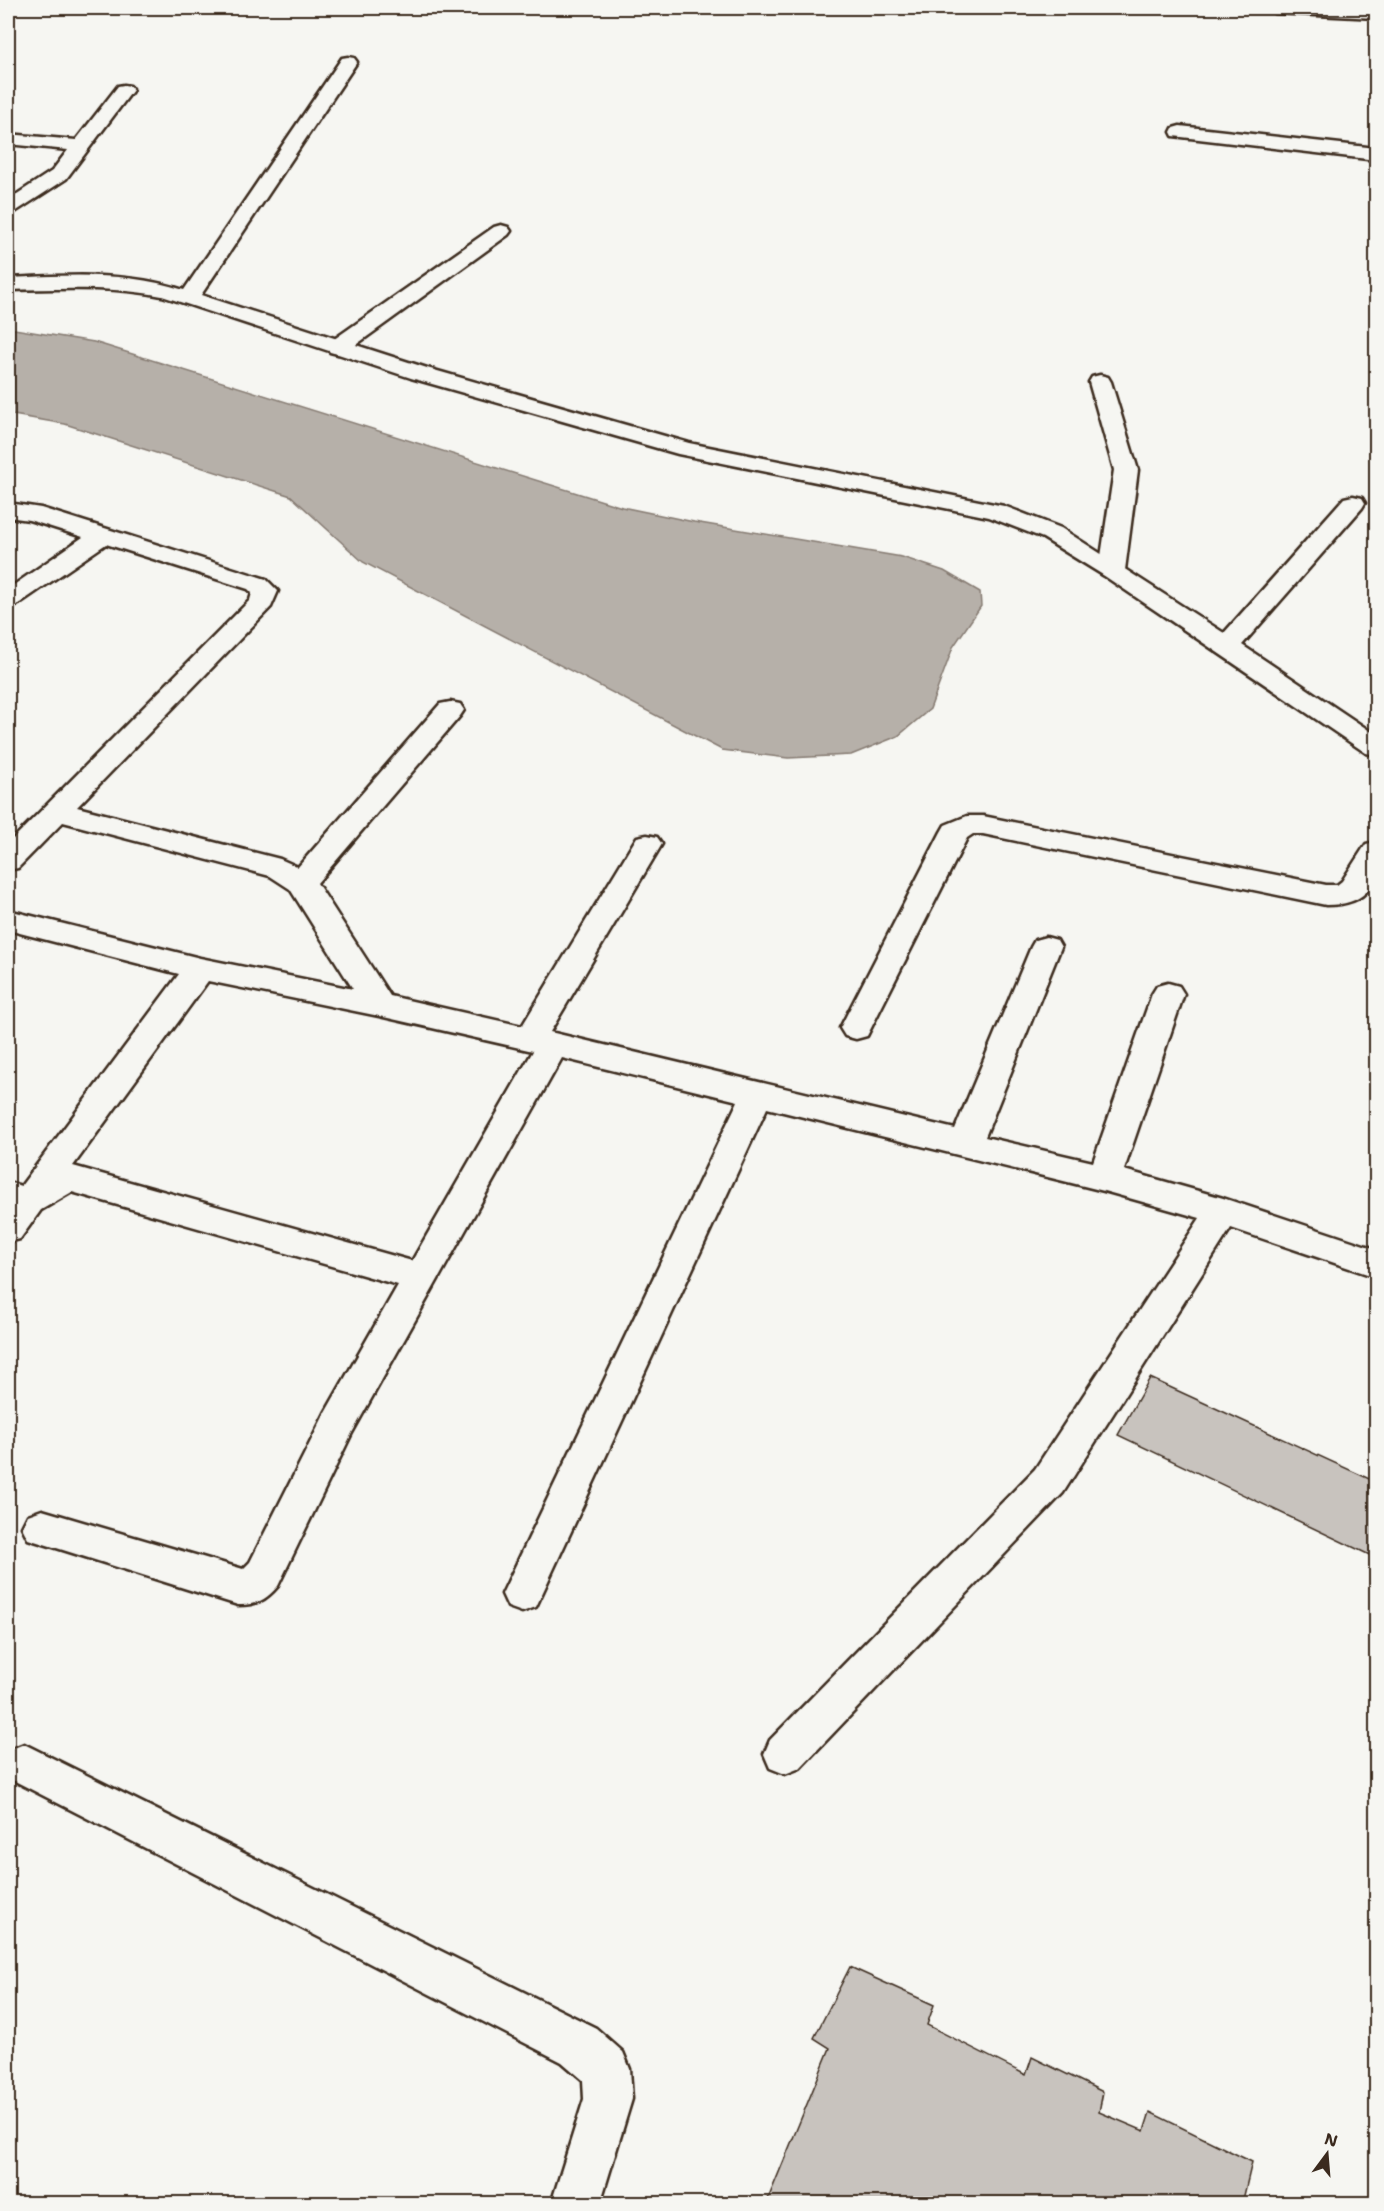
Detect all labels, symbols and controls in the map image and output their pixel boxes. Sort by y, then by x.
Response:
north arrow [1297,2124,1357,2184]
text: N [1322,2128,1340,2152]

